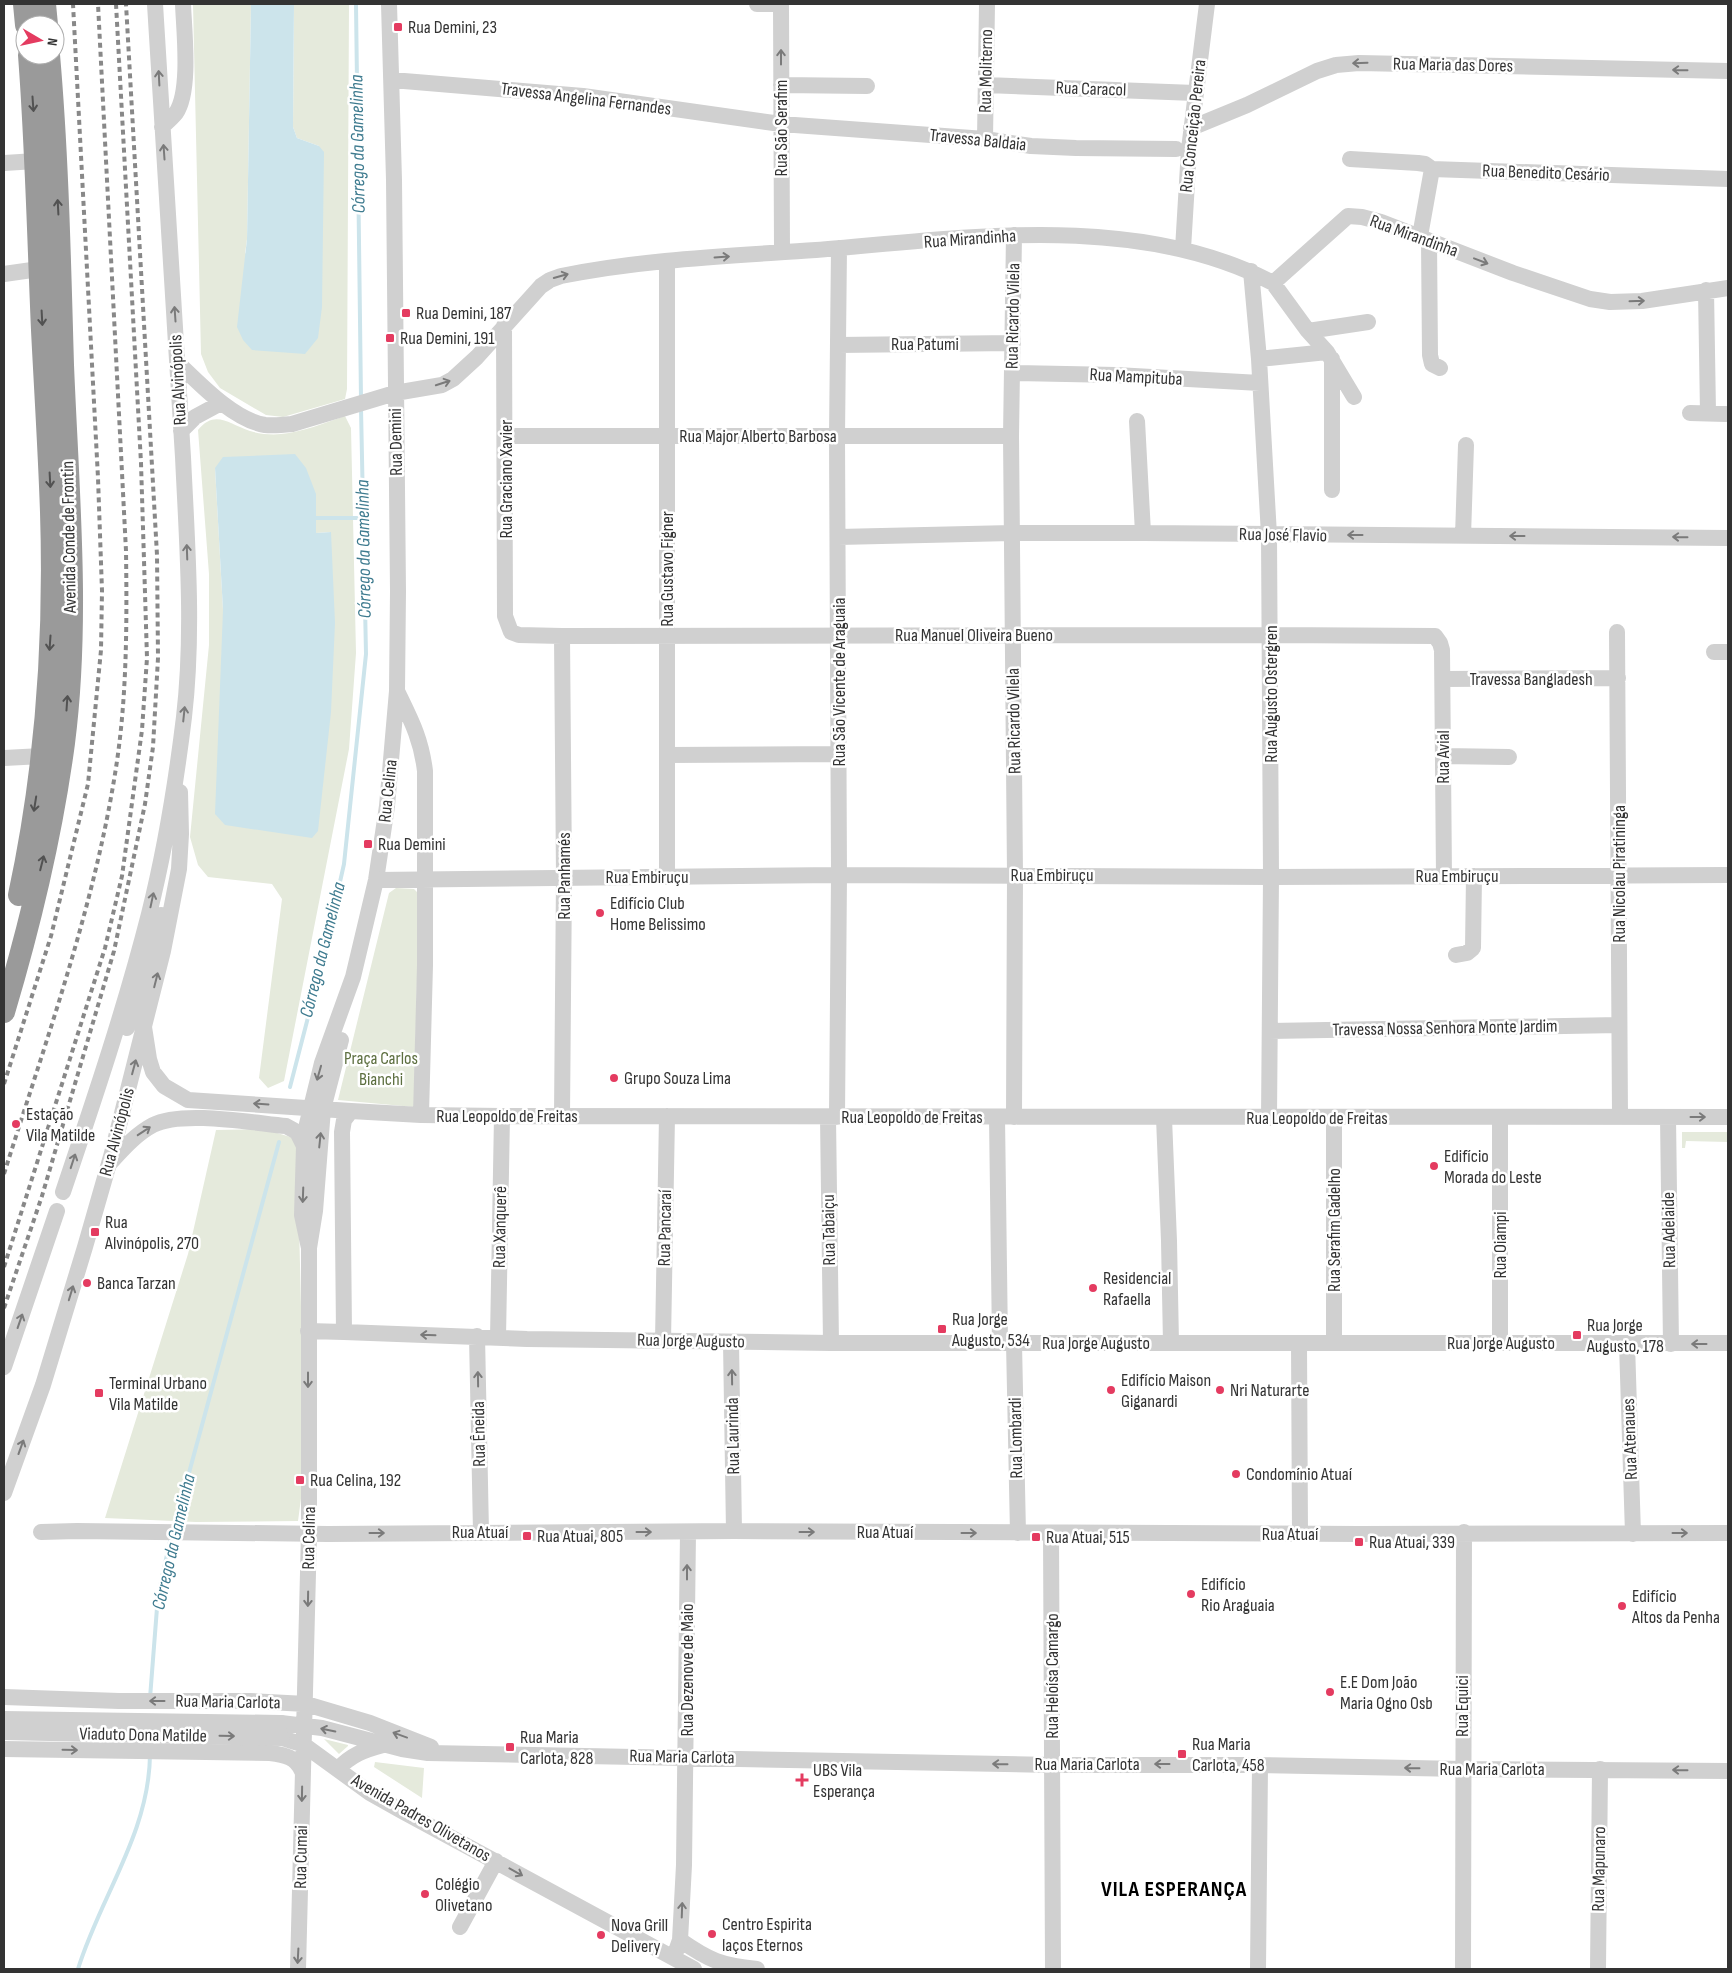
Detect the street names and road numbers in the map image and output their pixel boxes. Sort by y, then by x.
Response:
street label: Rua Moliterno [975,29,997,113]
street label: Rua Maria das Dores [1393,53,1513,77]
street label: Rua Conceição Pereira [1176,58,1210,193]
street label: Rua Caracol [1055,77,1127,101]
street label: Travessa Angelina Fernandes [500,78,672,120]
street label: Rua São Serafim [771,80,792,176]
street label: Travessa Baldaia [929,124,1028,156]
street label: Rua Benedito Cesário [1482,160,1610,186]
street label: Rua Mirandinha [1367,210,1461,262]
street label: Rua Mirandinha [923,225,1017,253]
street label: Rua Ricardo Vilela [1002,263,1024,369]
street label: Rua Alvinópolis [165,334,191,426]
street label: Rua Patumi [891,334,959,355]
street label: Rua Mampituba [1089,364,1183,390]
street label: Rua Demini [385,408,407,476]
street label: Rua Graciano Xavier [496,420,517,538]
street label: Rua Major Alberto Barbosa [679,426,837,447]
street label: Avenida Conde de Frontin [57,461,81,614]
street label: Rua Gustavo Figner [657,511,678,627]
street label: Rua José Flavio [1239,524,1327,546]
street label: Rua São Vicente de Araguaia [829,597,850,767]
street label: Rua Manuel Oliveira Bueno [895,625,1053,646]
street label: Rua Augusto Ostergren [1261,625,1282,763]
street label: Rua Ricardo Vilela [1003,668,1025,774]
street label: Travessa Bangladesh [1469,669,1593,690]
street label: Rua Avial [1433,730,1454,784]
street label: Rua Celina [374,758,402,824]
street label: Rua Nicolau Piratininga [1609,805,1630,943]
street label: Rua Panhamés [554,832,575,920]
street label: Rua Embiruçu [1011,865,1093,886]
street label: Rua Embiruçu [1416,866,1498,887]
street label: Rua Embiruçu [606,867,688,888]
street label: Travessa Nossa Senhora Monte Jardim [1332,1016,1558,1040]
street label: Rua Alvinópolis [95,1085,139,1179]
street label: Rua Leopoldo de Freitas [436,1106,578,1127]
street label: Rua Leopoldo de Freitas [841,1107,983,1128]
street label: Rua Leopoldo de Freitas [1246,1108,1388,1129]
street label: Rua Serafim Gadelho [1324,1168,1345,1292]
street label: Rua Xanquerê [489,1186,511,1268]
street label: Rua Pancaraí [654,1189,676,1267]
street label: Rua Adelaide [1658,1192,1680,1268]
street label: Rua Tabaiçu [818,1194,840,1266]
street label: Rua Oiampi [1490,1211,1511,1279]
street label: Rua Jorge Augusto [637,1330,745,1352]
street label: Rua Jorge Augusto [1042,1333,1150,1354]
street label: Rua Jorge Augusto [1447,1333,1555,1354]
street label: Rua Laurinda [722,1397,744,1475]
street label: Rua Lombardi [1005,1397,1027,1479]
street label: Rua Atenaues [1618,1398,1642,1480]
street label: Rua Êneida [468,1401,490,1467]
street label: Rua Celina [298,1506,320,1570]
street label: Rua Atuaí [452,1522,509,1543]
street label: Rua Atuaí [857,1522,914,1543]
street label: Rua Atuaí [1262,1524,1319,1545]
street label: Rua Dezenove de Maio [677,1603,698,1737]
street label: Rua Heloísa Camargo [1042,1613,1063,1739]
street label: Rua Equici [1452,1675,1473,1737]
street label: Rua Maria Carlota [175,1691,281,1713]
street label: Viaduto Dona Matilde [79,1723,207,1747]
street label: Rua Maria Carlota [629,1746,735,1768]
street label: Rua Maria Carlota [1034,1754,1140,1775]
street label: Rua Maria Carlota [1439,1759,1545,1780]
street label: Avenida Padres Olivetanos [347,1769,494,1866]
street label: Rua Cumai [290,1825,312,1889]
street label: Rua Mapunaro [1588,1826,1610,1912]

